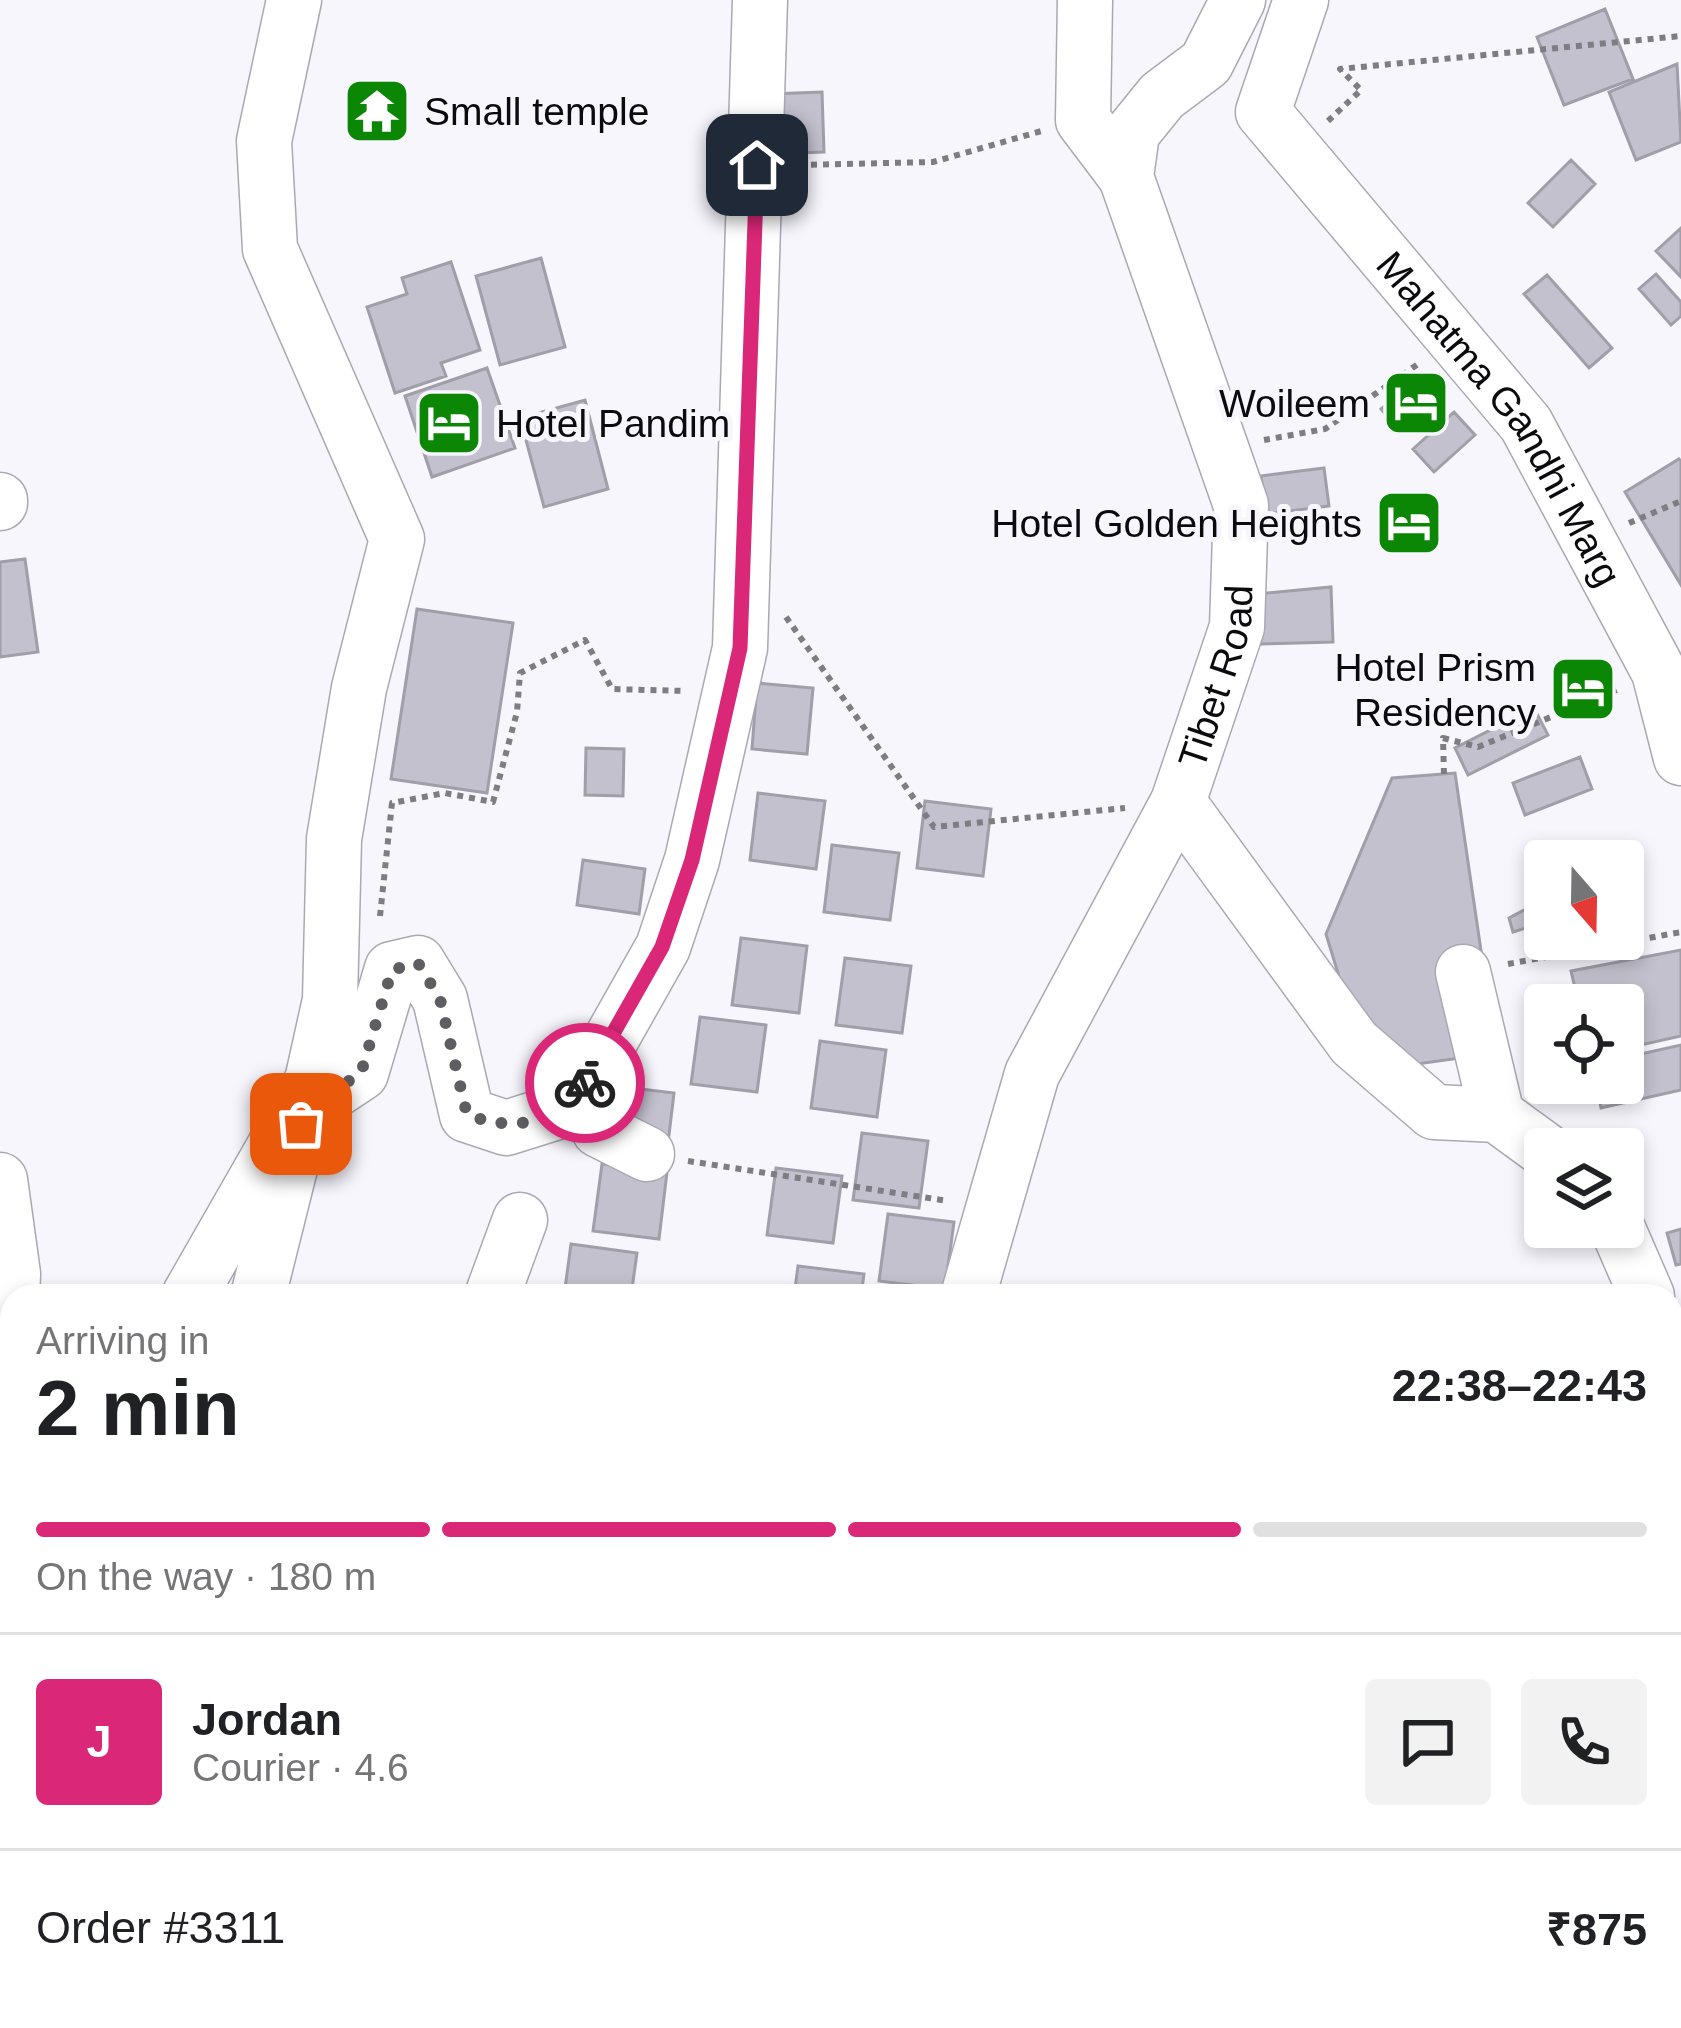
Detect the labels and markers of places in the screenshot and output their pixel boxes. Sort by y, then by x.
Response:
temple icon: Small temple [342,76,412,146]
place label: Small temple [424,90,649,133]
pin [706,114,808,216]
hotel icon: Woileem [1381,368,1451,438]
place label: Woileem [1219,382,1370,425]
hotel icon: Hotel Pandim [414,388,484,458]
place label: Hotel Pandim [496,402,730,445]
hotel icon: Hotel Golden Heights [1374,488,1444,558]
place label: Hotel Golden Heights [991,502,1362,545]
place label: Hotel Prism Residency [1334,646,1536,734]
hotel icon: Hotel Prism Residency [1548,654,1618,724]
pin [250,1073,352,1175]

